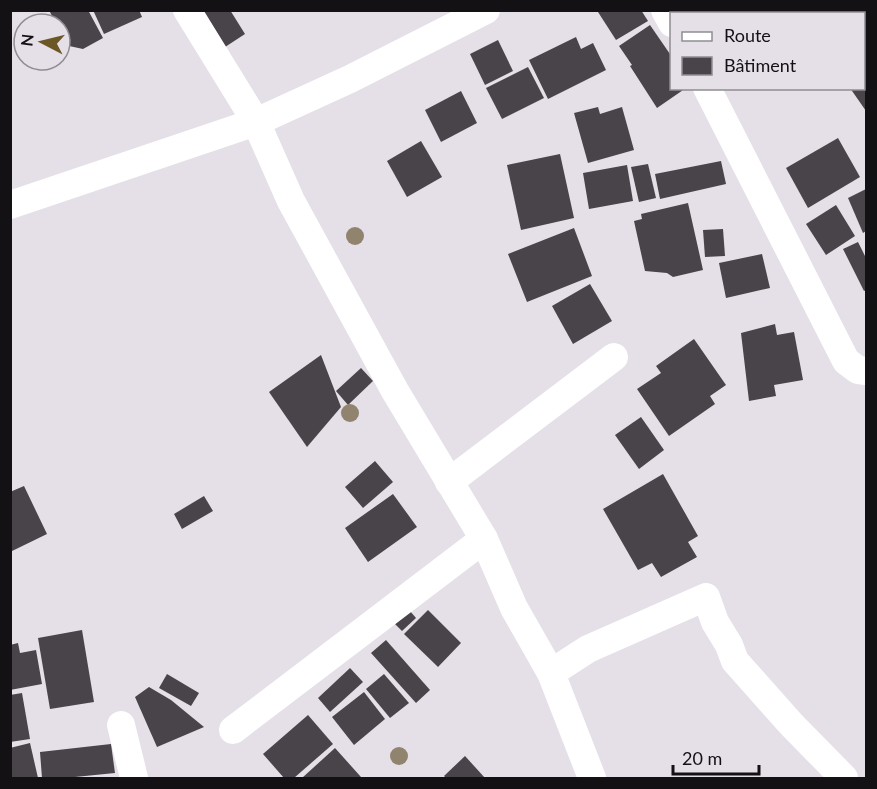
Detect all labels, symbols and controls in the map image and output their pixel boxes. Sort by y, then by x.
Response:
north arrow [12,12,72,72]
legend [670,12,865,90]
text: Route [724,24,771,46]
text: N [16,33,37,47]
text: Bâtiment [724,54,797,76]
scale bar [673,738,758,776]
text: 20 m [682,747,722,769]

